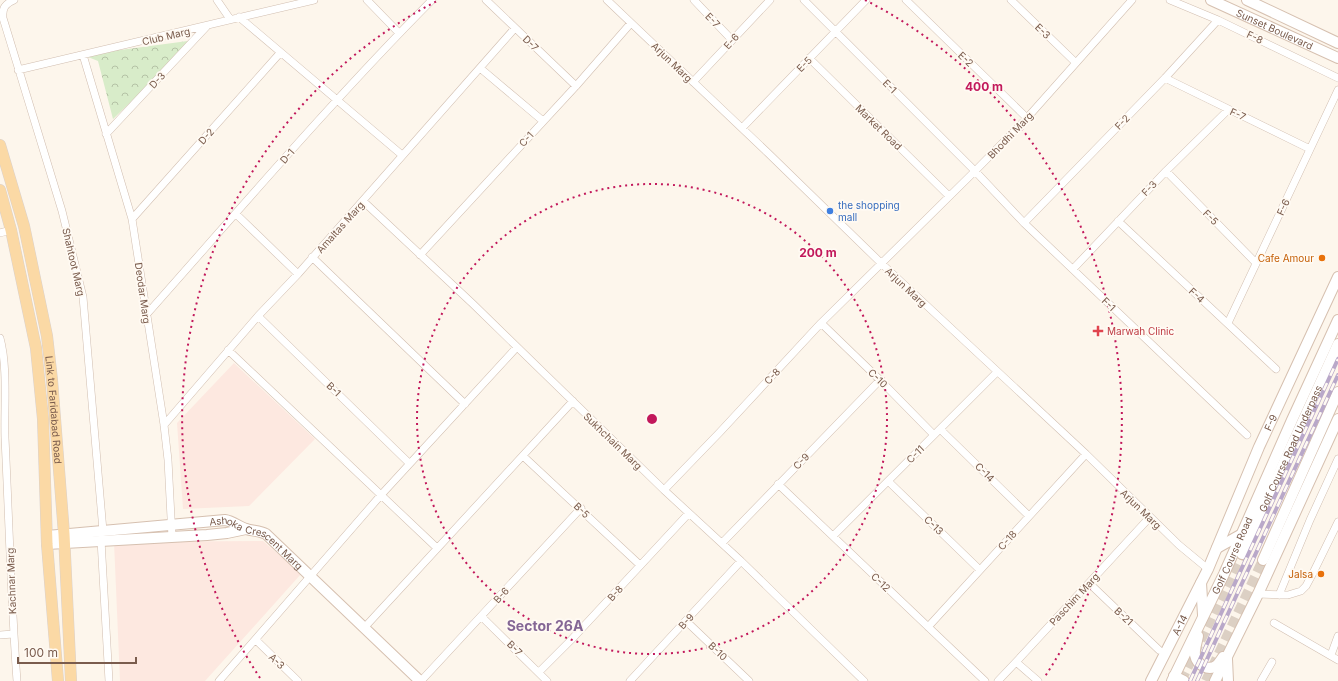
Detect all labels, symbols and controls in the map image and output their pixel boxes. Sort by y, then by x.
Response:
street label: Sunset Boulevard [1234,6,1315,52]
street label: E-7 [703,10,723,30]
street label: E-3 [1033,21,1053,41]
street label: Club Marg [141,25,191,47]
street label: F-8 [1245,28,1265,46]
street label: E-6 [721,31,741,51]
street label: D-7 [521,33,542,54]
street label: Arjun Marg [649,40,695,84]
street label: E-2 [956,49,976,69]
street label: E-5 [794,54,814,74]
street label: D-3 [147,69,167,91]
street label: E-1 [881,77,899,95]
text: 400 m [965,79,1003,94]
street label: Market Road [853,102,905,152]
street label: F-7 [1228,105,1248,123]
street label: Bhodhi Marg [985,109,1035,161]
street label: F-2 [1112,112,1132,132]
street label: D-2 [196,125,216,147]
street label: C-1 [516,129,536,149]
street label: D-1 [277,146,297,166]
street label: F-3 [1139,178,1159,198]
street label: F-6 [1274,197,1292,217]
street label: Amaltas Marg [314,199,366,255]
place label: the shopping mall [838,199,900,223]
marker: the shopping mall [825,206,835,216]
street label: F-5 [1201,207,1221,227]
street label: Shahtoot Marg [60,227,88,297]
text: 200 m [799,245,837,260]
place label: Cafe Amour [1258,252,1314,264]
marker: Cafe Amour [1317,253,1327,263]
street label: Deodar Marg [133,262,153,324]
street label: Arjun Marg [883,265,929,309]
street label: F-4 [1187,285,1207,305]
street label: F-1 [1100,295,1118,313]
marker: Marwah Clinic [1092,325,1104,337]
place label: Marwah Clinic [1107,325,1174,337]
street label: Link to Faridabad Road [43,355,65,464]
street label: C-8 [761,365,783,387]
street label: C-10 [866,366,890,390]
street label: B-1 [324,379,344,399]
street label: Golf Course Road Underpass [1256,383,1324,514]
street label: Sukhchain Marg [581,410,645,472]
centre of rings [645,412,659,426]
street label: F-9 [1261,412,1279,433]
street label: C-11 [904,443,926,465]
street label: C-9 [790,450,812,472]
street label: C-14 [973,460,997,484]
street label: Arjun Marg [1118,487,1164,531]
street label: B-5 [572,500,592,520]
street label: C-13 [922,513,946,537]
street label: Ashoka Crescent Marg [209,514,305,572]
street label: Golf Course Road [1209,515,1254,596]
street label: C-18 [995,528,1019,552]
street label: Kachnar Marg [4,548,18,614]
place label: Jalsa [1288,568,1313,580]
marker: Jalsa [1316,569,1326,579]
street label: C-12 [869,570,893,594]
street label: Paschim Marg [1047,570,1101,628]
street label: B-8 [605,583,625,603]
street label: B-6 [491,585,511,605]
street label: B-21 [1112,604,1136,628]
street label: B-9 [676,611,696,631]
street label: A-14 [1169,612,1190,637]
district label: Sector 26A [507,617,584,634]
street label: B-7 [505,638,525,658]
scale bar [18,639,136,665]
street label: B-10 [706,639,730,663]
text: 100 m [24,645,58,660]
street label: A-3 [267,651,287,671]

